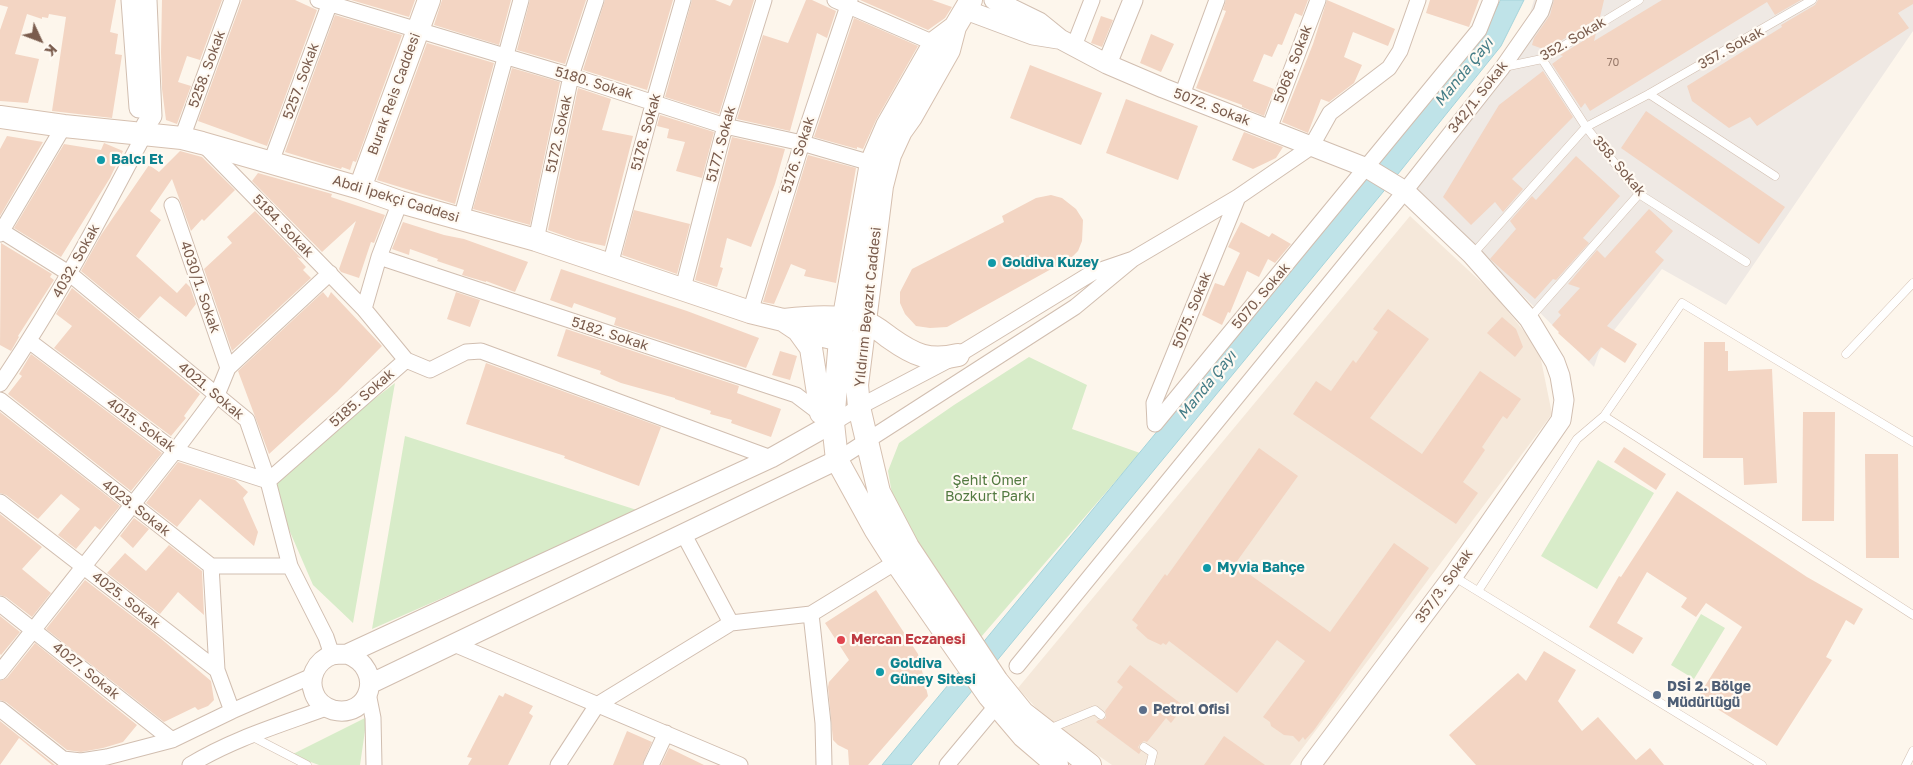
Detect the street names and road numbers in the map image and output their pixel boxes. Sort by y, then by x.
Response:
street label: 352. Sokak [1537,13,1609,65]
street label: 5068. Sokak [1270,22,1316,106]
street label: 357. Sokak [1695,23,1767,73]
street label: 5258. Sokak [185,28,229,110]
street label: Burak Reis Caddesi [364,31,424,157]
street label: 5257. Sokak [279,40,323,122]
street label: 342/1. Sokak [1445,58,1511,136]
street label: 5180. Sokak [553,63,635,103]
street label: 5072. Sokak [1171,85,1253,129]
street label: 5178. Sokak [628,91,664,173]
street label: 5172. Sokak [543,94,575,174]
street label: 5177. Sokak [703,104,739,184]
street label: 5176. Sokak [778,115,818,195]
street label: 358. Sokak [1589,132,1649,200]
street label: Abdi İpekçi Caddesi [331,172,461,226]
street label: 5184. Sokak [249,191,317,261]
street label: 4032. Sokak [49,221,103,301]
street label: Yıldırım Beyazıt Caddesi [851,226,885,388]
street label: 4030/1. Sokak [176,239,224,335]
street label: 5070. Sokak [1228,259,1294,333]
street label: 5075. Sokak [1169,269,1215,351]
street label: 5182. Sokak [569,314,651,354]
street label: 4021. Sokak [175,359,247,423]
street label: 5185. Sokak [326,365,398,431]
street label: 4015. Sokak [103,394,179,456]
street label: 4023. Sokak [98,476,174,540]
street label: 357/3. Sokak [1412,546,1476,626]
street label: 4025. Sokak [88,568,164,632]
street label: 4027. Sokak [49,639,123,703]

